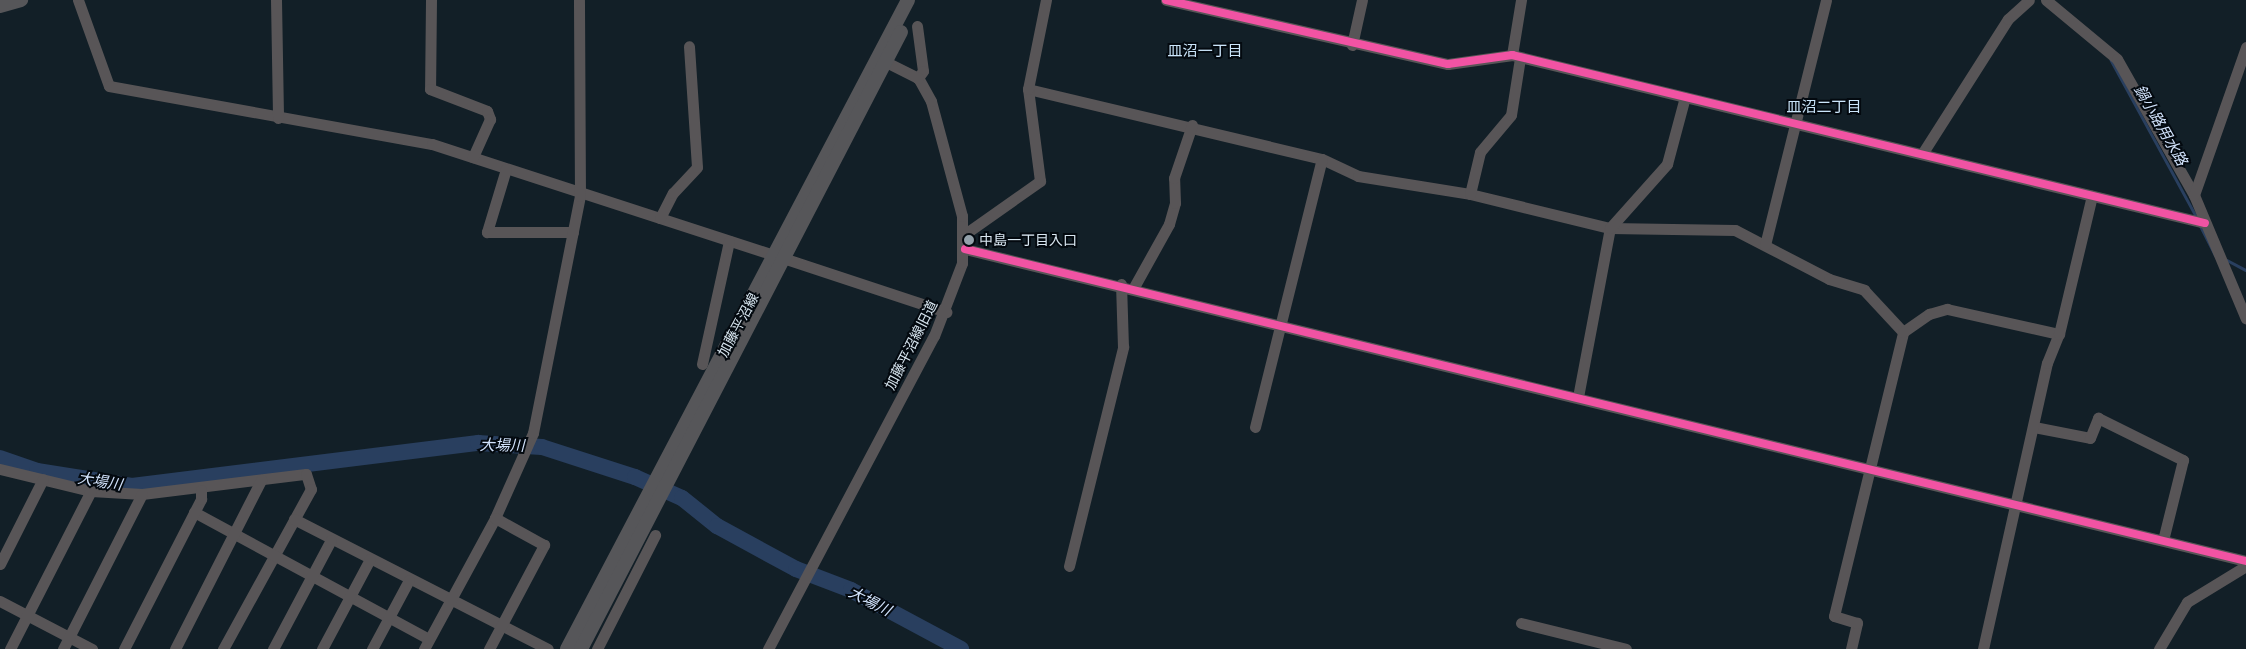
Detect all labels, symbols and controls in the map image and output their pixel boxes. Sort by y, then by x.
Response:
district label: 皿沼一丁目 [1168,42,1242,60]
water label: 鍋小路用水路 [2131,82,2191,168]
district label: 皿沼二丁目 [1787,98,1861,116]
place label: 中島一丁目入口 [979,232,1077,248]
marker: 中島一丁目入口 [963,234,975,246]
street label: 加藤平沼線 [714,290,762,360]
street label: 加藤平沼線旧道 [881,298,941,392]
water label: 大場川 [479,436,525,454]
water label: 大場川 [76,469,124,493]
water label: 大場川 [846,583,894,619]

